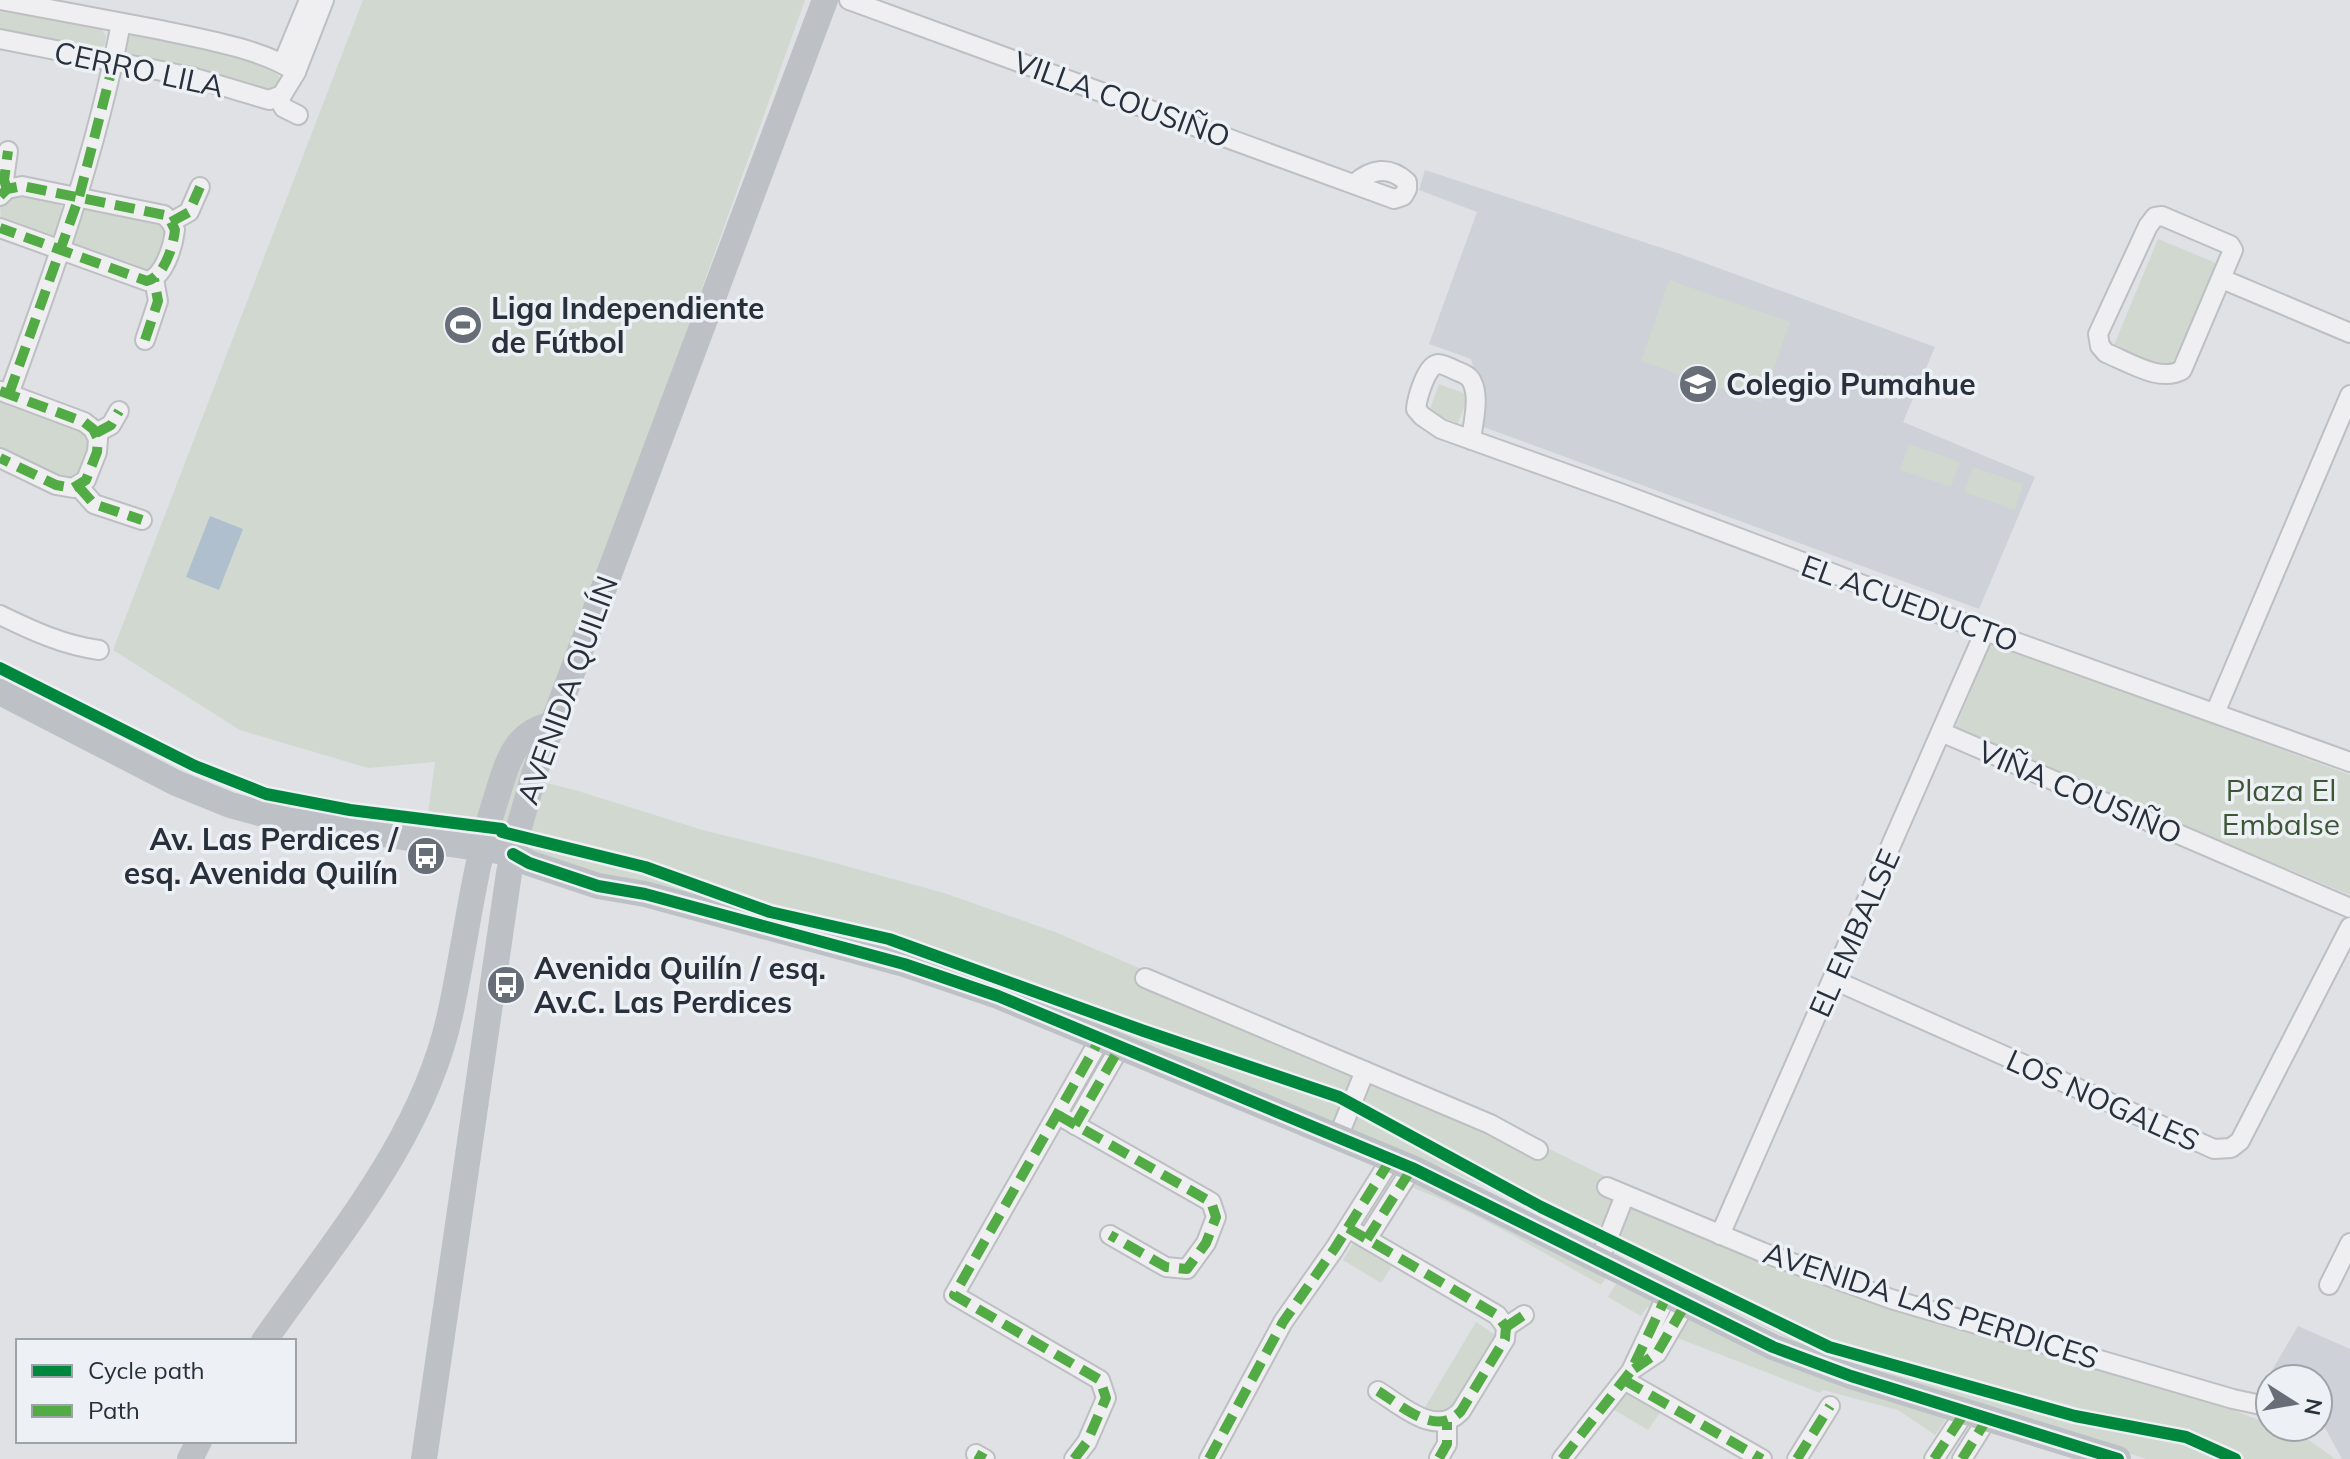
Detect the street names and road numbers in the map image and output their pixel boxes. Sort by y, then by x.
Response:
street label: CERRO LILA [51,32,227,106]
street label: VILLA COUSIÑO [1009,42,1235,156]
street label: EL ACUEDUCTO [1796,546,2024,660]
street label: AVENIDA QUILÍN [508,571,626,809]
street label: VIÑA COUSIÑO [1972,732,2188,852]
street label: EL EMBALSE [1800,843,1908,1023]
street label: LOS NOGALES [2001,1041,2205,1159]
street label: AVENIDA LAS PERDICES [1759,1233,2103,1377]

